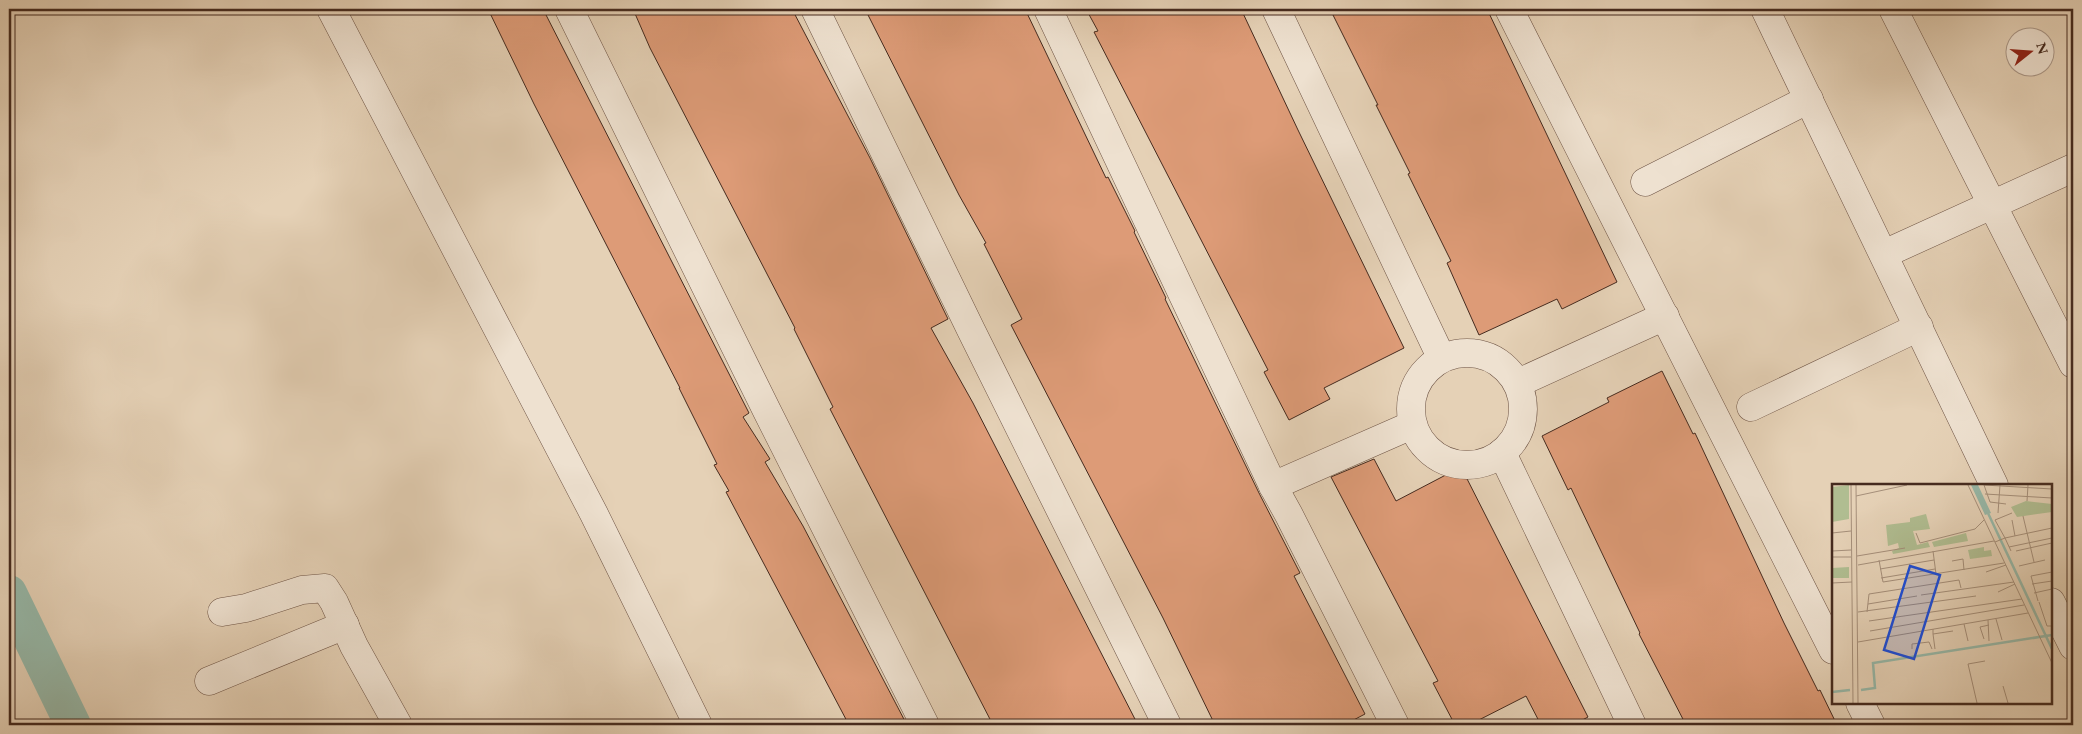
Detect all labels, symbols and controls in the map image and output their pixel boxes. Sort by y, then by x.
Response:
north arrow [2004,28,2054,78]
text: N [2032,40,2053,57]
inset map [1832,484,2052,704]

